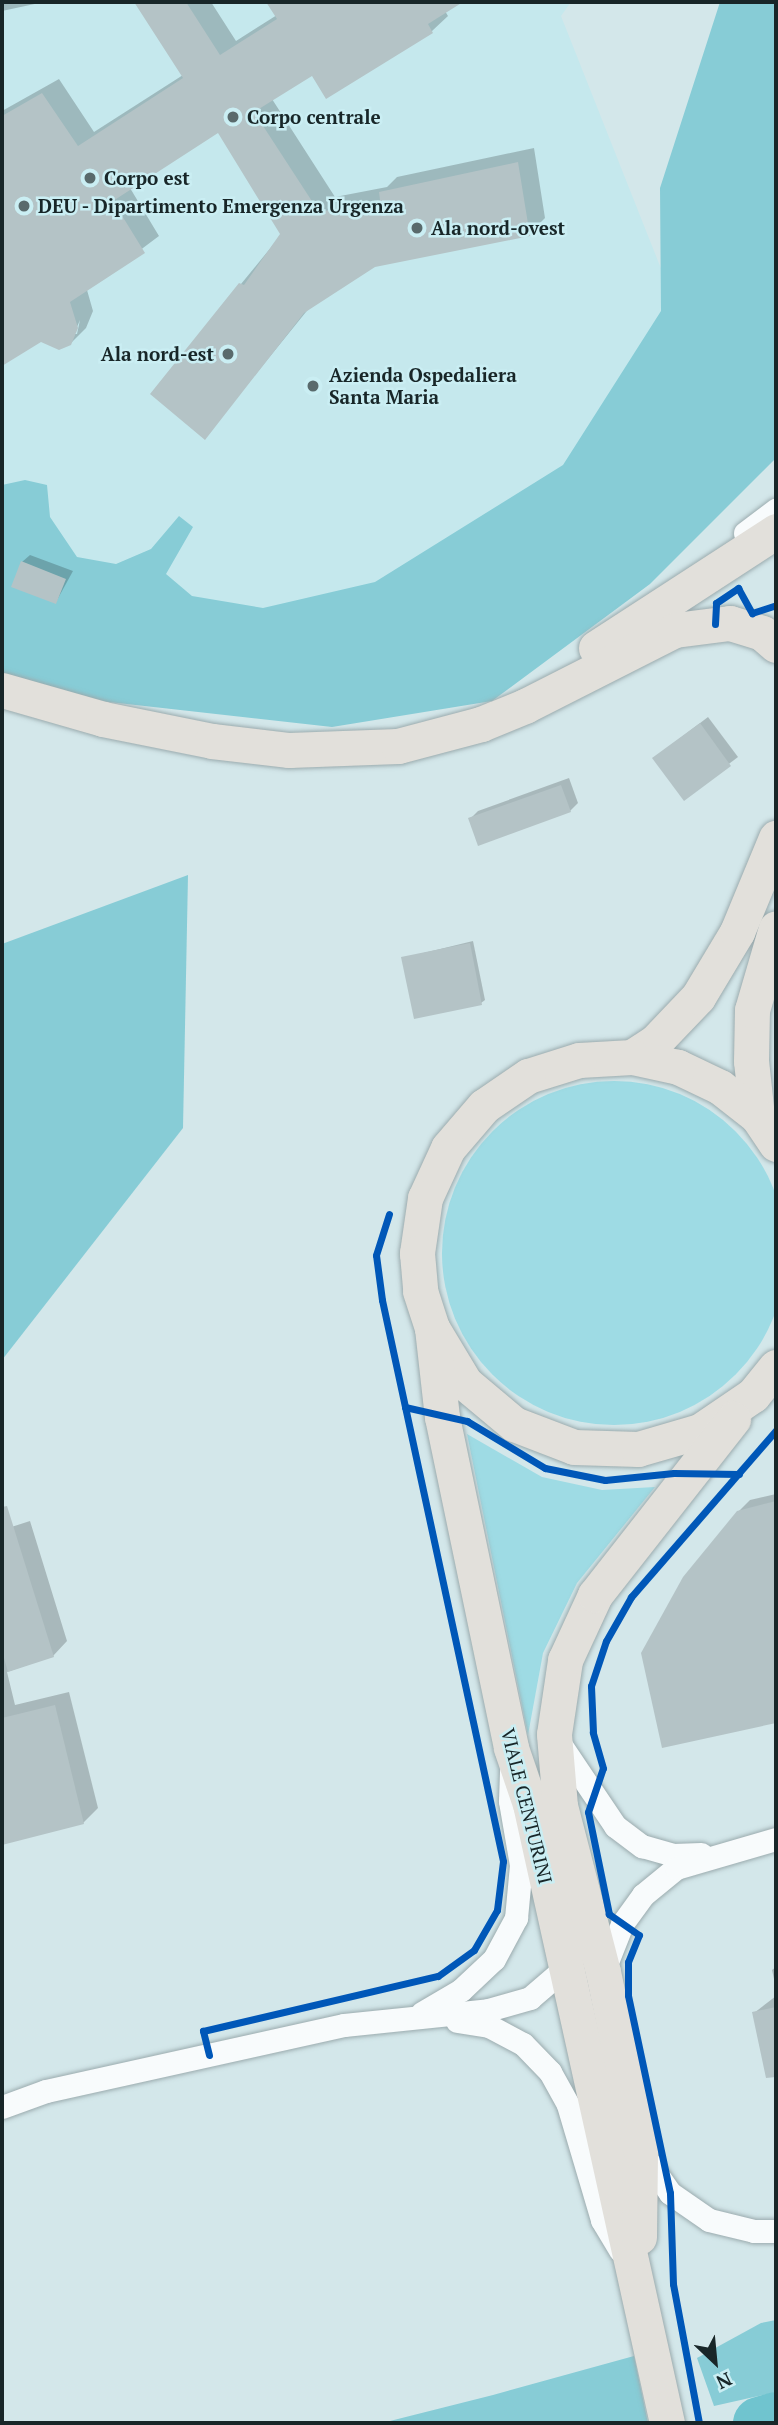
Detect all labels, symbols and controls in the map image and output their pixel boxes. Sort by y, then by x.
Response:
place label: Corpo centrale [247,106,381,128]
marker: Corpo centrale [225,109,241,125]
place label: Corpo est [104,167,190,189]
marker: Corpo est [82,170,98,186]
place label: DEU - Dipartimento Emergenza Urgenza [38,195,405,217]
marker: DEU - Dipartimento Emergenza Urgenza [16,198,32,214]
place label: Ala nord-ovest [431,217,565,239]
marker: Ala nord-ovest [409,220,425,236]
place label: Ala nord-est [101,343,214,365]
marker: Ala nord-est [220,346,236,362]
place label: Azienda Ospedaliera Santa Maria [329,364,517,408]
marker: Azienda Ospedaliera Santa Maria [303,376,323,396]
street label: VIALE CENTURINI [497,1726,557,1886]
north arrow [680,2327,750,2397]
text: N [712,2367,736,2396]

